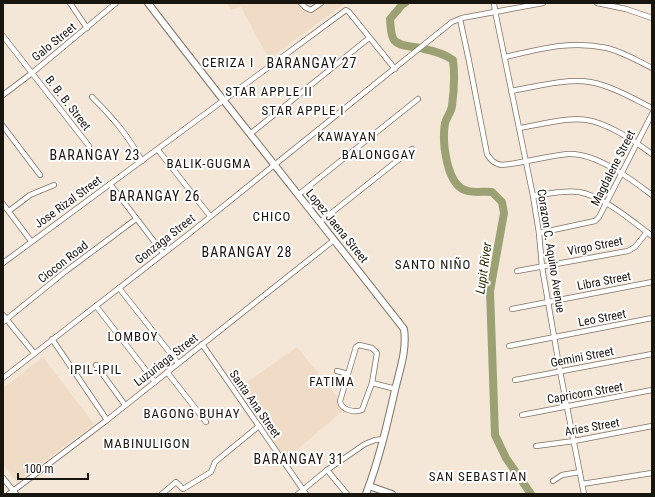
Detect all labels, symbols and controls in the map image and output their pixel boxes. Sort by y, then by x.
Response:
street label: Galo Street [29,20,79,64]
district label: CERIZA I [202,55,254,70]
district label: BARANGAY 27 [267,55,357,71]
street label: B. B. B. Street [42,73,94,133]
district label: STAR APPLE II [225,84,313,99]
district label: STAR APPLE I [261,103,345,118]
street label: Magdalene Street [588,127,638,208]
district label: KAWAYAN [317,129,377,144]
district label: BARANGAY 23 [50,147,140,163]
district label: BALONGGAY [342,147,416,162]
district label: BALIK-GUGMA [166,156,252,171]
street label: Jose Rizal Street [32,173,105,231]
street label: Lopez Jaena Street [303,186,371,266]
district label: BARANGAY 26 [110,188,200,204]
street label: Corazon C. Aquino Avenue [534,188,568,314]
district label: CHICO [253,209,291,224]
street label: Gonzaga Street [132,211,198,267]
street label: Virgo Street [566,234,624,258]
street label: Ciocon Road [35,238,91,286]
water label: Lupit River [472,240,495,295]
district label: BARANGAY 28 [202,244,292,260]
district label: SANTO NIÑO [395,256,471,272]
street label: Libra Street [576,269,632,293]
street label: Leo Street [577,306,627,329]
district label: LOMBOY [108,329,158,344]
street label: Luzuriaga Street [131,330,201,389]
street label: Gemini Street [549,344,615,370]
district label: IPIL-IPIL [70,362,122,377]
street label: Santa Ana Street [227,368,284,441]
district label: FATIMA [309,374,355,389]
street label: Capricorn Street [546,379,624,407]
district label: BAGONG BUHAY [143,406,241,421]
street label: Aries Street [564,415,621,439]
district label: MABINULIGON [103,436,191,451]
district label: BARANGAY 31 [254,451,344,467]
scale bar [18,455,88,481]
text: 100 m [24,462,54,476]
district label: SAN SEBASTIAN [429,469,527,484]

